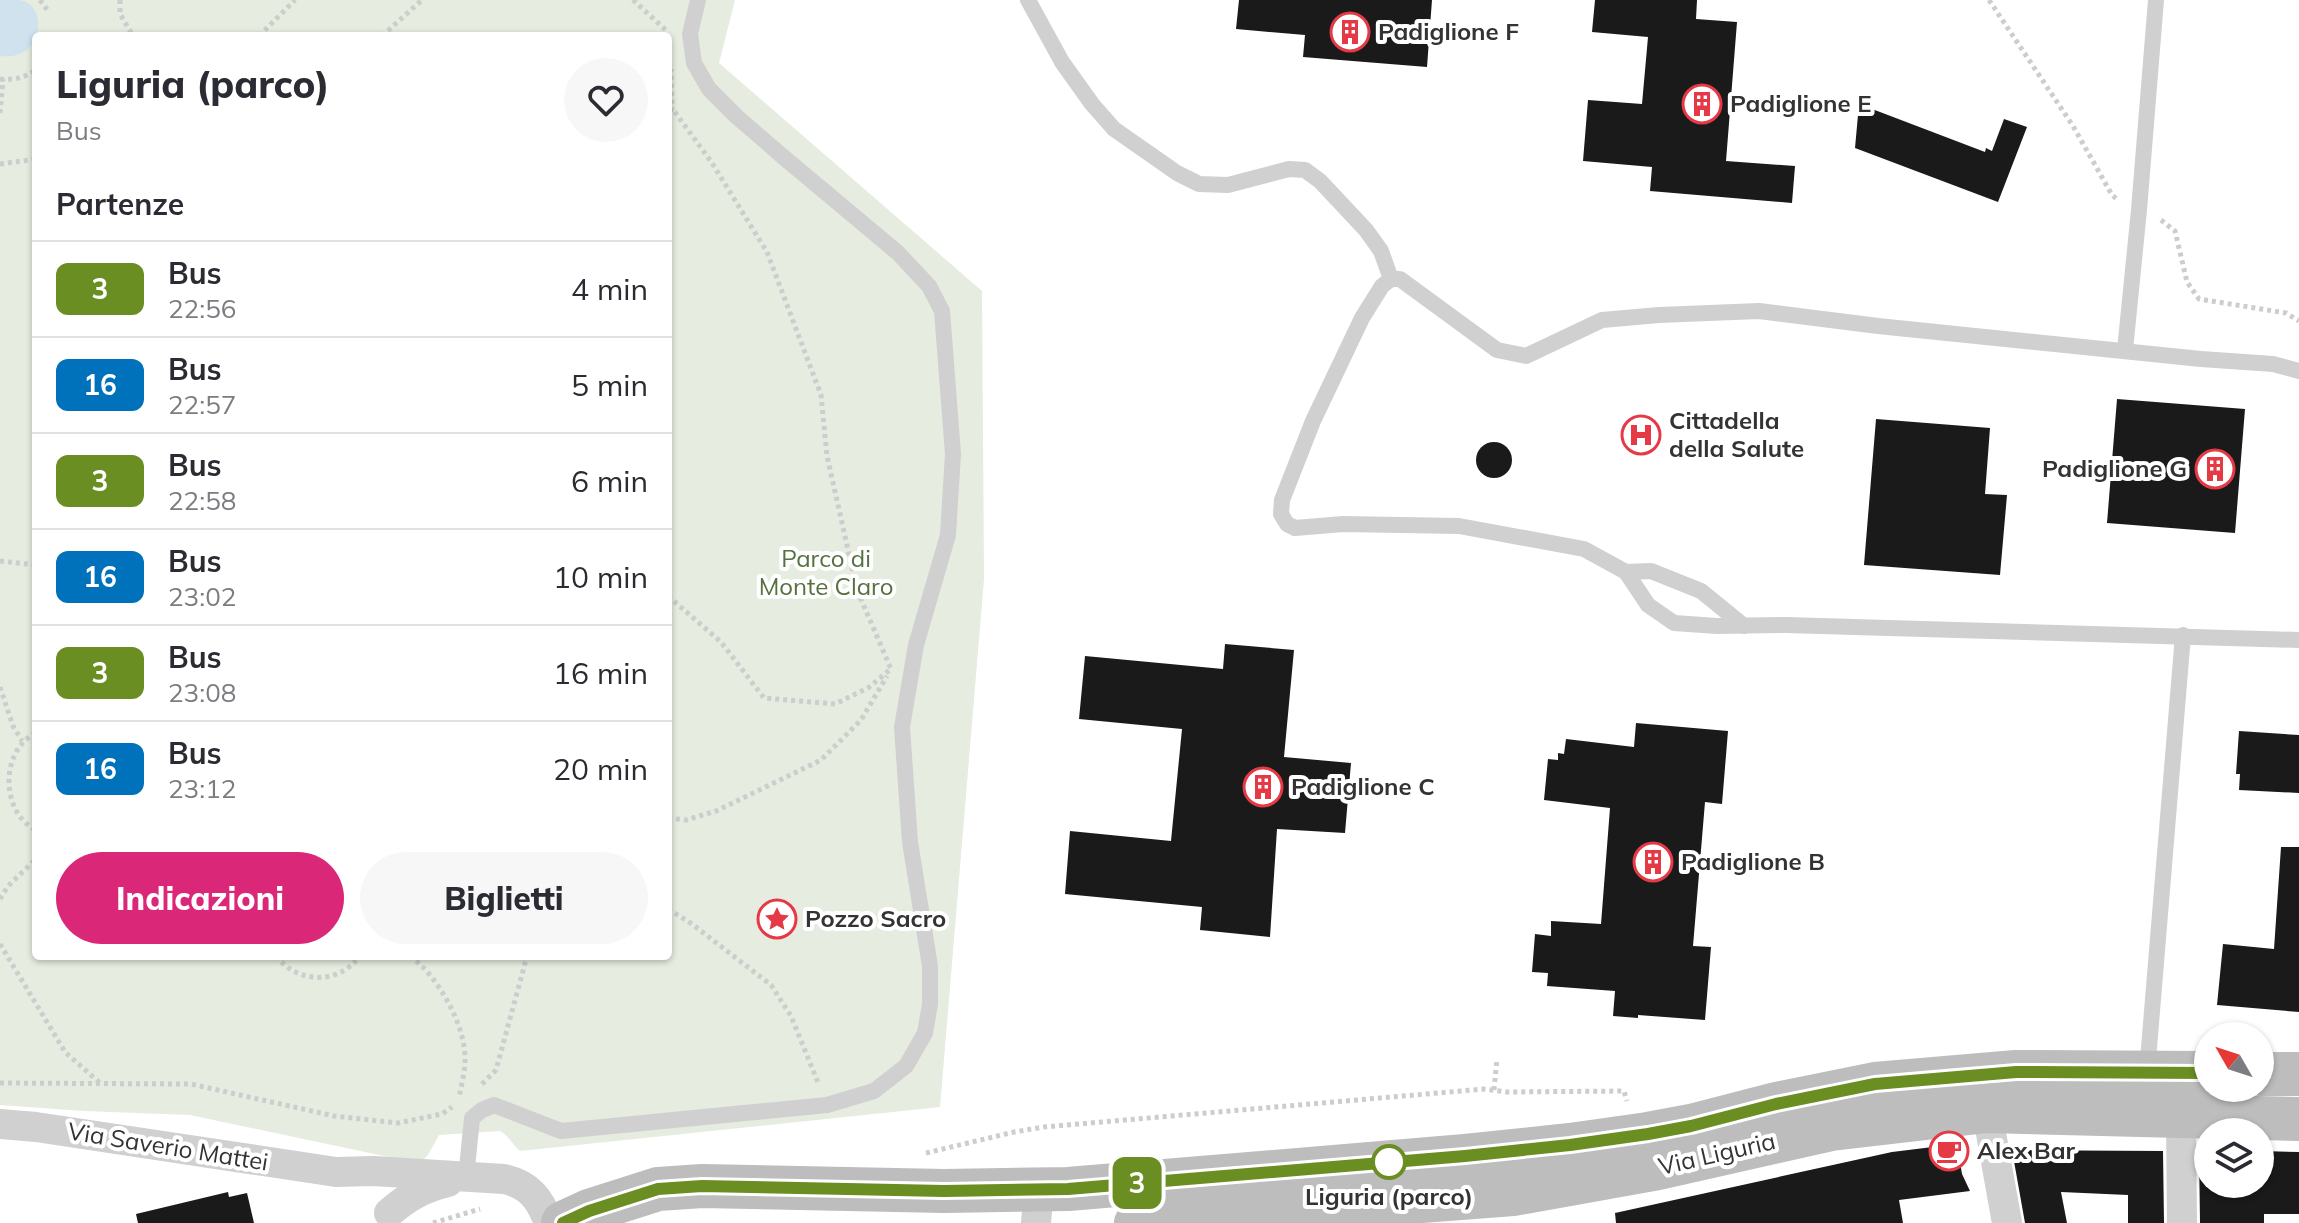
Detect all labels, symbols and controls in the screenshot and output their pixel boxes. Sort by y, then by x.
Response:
building icon: Padiglione F [1329,11,1371,53]
place label: Padiglione F [1378,16,1519,46]
button: heart [564,58,648,142]
text: Liguria (parco) [56,60,330,108]
building icon: Padiglione E [1681,83,1723,125]
place label: Padiglione E [1730,88,1872,118]
text: Bus [56,114,102,147]
text: Partenze [56,185,184,223]
text: Bus [168,254,222,292]
text: 4 min [571,270,648,308]
text: 3 [92,271,108,306]
text: 22:56 [168,292,236,325]
text: Bus [168,350,222,388]
text: 5 min [571,366,648,404]
text: 16 [83,367,117,402]
text: 22:57 [168,388,236,421]
place label: Cittadella della Salute [1669,405,1804,463]
hospital icon: Cittadella della Salute [1620,414,1662,456]
text: Bus [168,446,222,484]
building icon: Padiglione G [2194,448,2236,490]
place label: Padiglione G [2042,453,2187,483]
text: 6 min [571,462,648,500]
text: 3 [92,463,108,498]
text: 22:58 [168,484,236,517]
text: Bus [168,542,222,580]
park label: Parco di Monte Claro [759,543,893,601]
text: 10 min [553,558,648,596]
text: 16 [83,559,117,594]
text: 23:02 [168,580,236,613]
text: Bus [168,638,222,676]
text: 16 min [553,654,648,692]
text: 3 [92,655,108,690]
text: 23:08 [168,676,236,709]
text: Bus [168,734,222,772]
text: 20 min [553,750,648,788]
text: 16 [83,751,117,786]
building icon: Padiglione C [1242,766,1284,808]
place label: Padiglione C [1291,771,1435,801]
text: 23:12 [168,772,236,805]
building icon: Padiglione B [1632,841,1674,883]
place label: Padiglione B [1681,846,1825,876]
button: Indicazioni [56,852,344,944]
button: Biglietti [360,852,648,944]
place icon: Pozzo Sacro [756,898,798,940]
place label: Pozzo Sacro [805,903,946,933]
north arrow [2194,1022,2274,1102]
map controls [2194,1022,2274,1198]
street label: Via Saverio Mattei [66,1115,271,1177]
button: layers [2194,1118,2274,1198]
street label: Via Liguria [1655,1125,1778,1181]
cafe icon: Alex Bar [1928,1130,1970,1172]
place label: Alex Bar [1977,1135,2076,1165]
marker: Liguria (parco) [1372,1145,1406,1179]
line badge: 3 [1111,1157,1163,1209]
text: 3 [1129,1165,1145,1200]
place label: Liguria (parco) [1305,1181,1473,1211]

